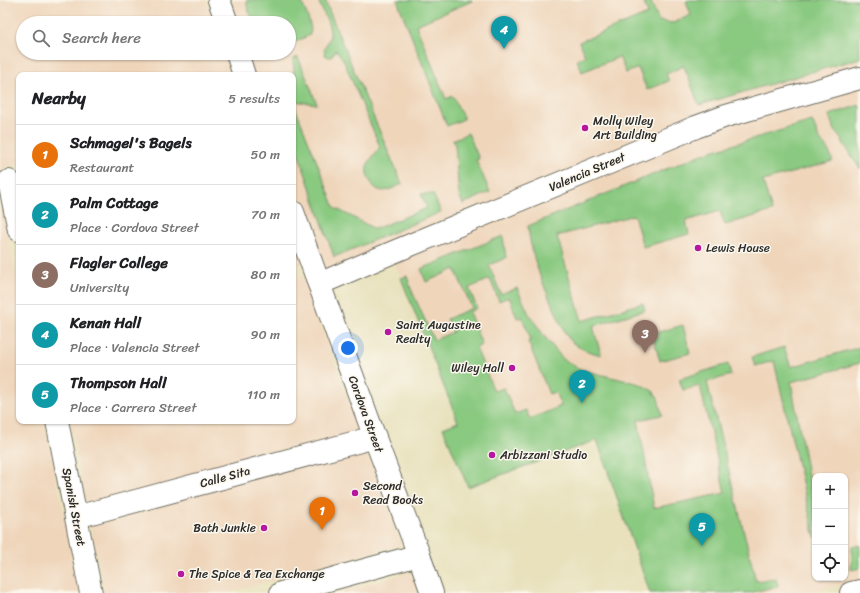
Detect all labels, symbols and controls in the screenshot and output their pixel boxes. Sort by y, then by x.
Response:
search box [16,16,296,60]
pin: 4 [491,16,517,49]
text: Search here [62,25,141,51]
icon: search [30,27,52,49]
text: Nearby [32,83,86,113]
text: 5 results [228,87,280,110]
place label: Molly Wiley Art Building [592,110,657,146]
marker: Molly Wiley Art Building [580,123,590,133]
text: Schmagel's Bagels [70,130,192,156]
text: 1 [42,143,48,166]
text: 50 m [250,143,280,166]
street label: Valencia Street [545,146,630,198]
text: Restaurant [70,156,134,179]
text: Palm Cottage [70,190,159,216]
text: 2 [41,203,49,226]
text: 70 m [251,203,280,226]
text: Place · Cordova Street [70,216,199,239]
place label: Lewis House [706,237,770,259]
marker: Lewis House [693,243,703,253]
text: Flagler College [70,250,168,276]
text: 3 [41,263,49,286]
text: 80 m [251,263,280,286]
text: University [70,276,129,299]
text: Kenan Hall [70,310,141,336]
place label: Saint Augustine Realty [396,314,481,350]
pin: 3 [632,320,658,353]
text: 4 [41,323,49,346]
text: 90 m [250,323,280,346]
marker: Saint Augustine Realty [383,327,393,337]
text: Place · Valencia Street [70,336,200,359]
your location [338,338,358,358]
place label: Wiley Hall [451,357,505,379]
marker: Wiley Hall [507,363,517,373]
text: Thompson Hall [70,370,166,396]
pin: 2 [569,370,595,403]
street label: Cordova Street [342,372,391,457]
text: 5 [41,383,49,406]
text: 110 m [247,383,280,406]
text: Place · Carrera Street [70,396,197,419]
place label: Arbizzani Studio [499,444,587,466]
marker: Arbizzani Studio [487,450,497,460]
street label: Calle Sita [197,460,253,494]
street label: Spanish Street [56,466,92,548]
map controls [812,473,848,581]
button: + [812,473,848,509]
place label: Second Read Books [363,475,423,511]
marker: Second Read Books [350,488,360,498]
pin: 1 [309,497,335,530]
button: − [812,509,848,545]
pin: 5 [689,513,715,546]
place label: Bath Junkie [193,517,256,539]
marker: Bath Junkie [259,523,269,533]
button: locate [812,545,848,581]
place label: The Spice & Tea Exchange [189,563,325,585]
marker: The Spice & Tea Exchange [176,569,186,579]

